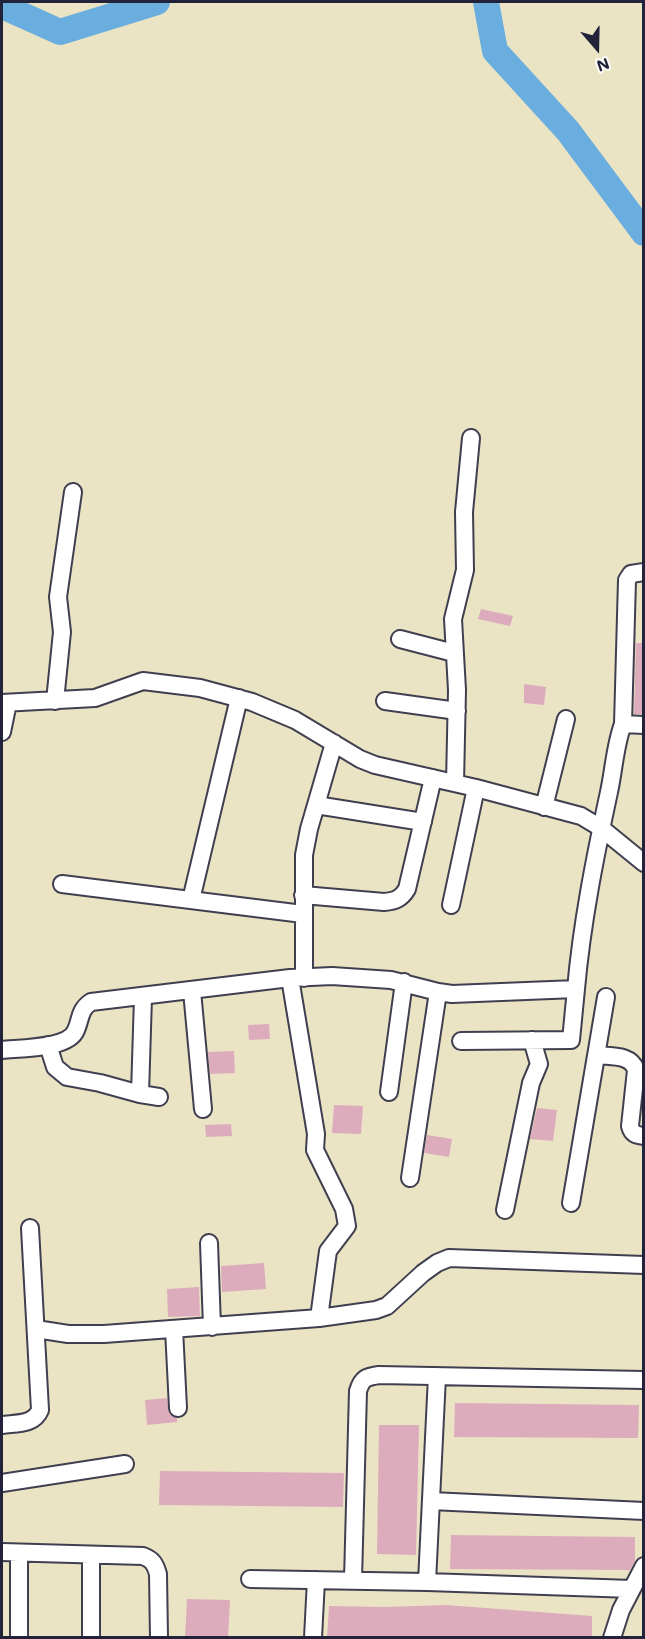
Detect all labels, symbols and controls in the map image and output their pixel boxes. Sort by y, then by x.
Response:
north arrow [567,18,627,78]
text: N [594,53,613,77]

